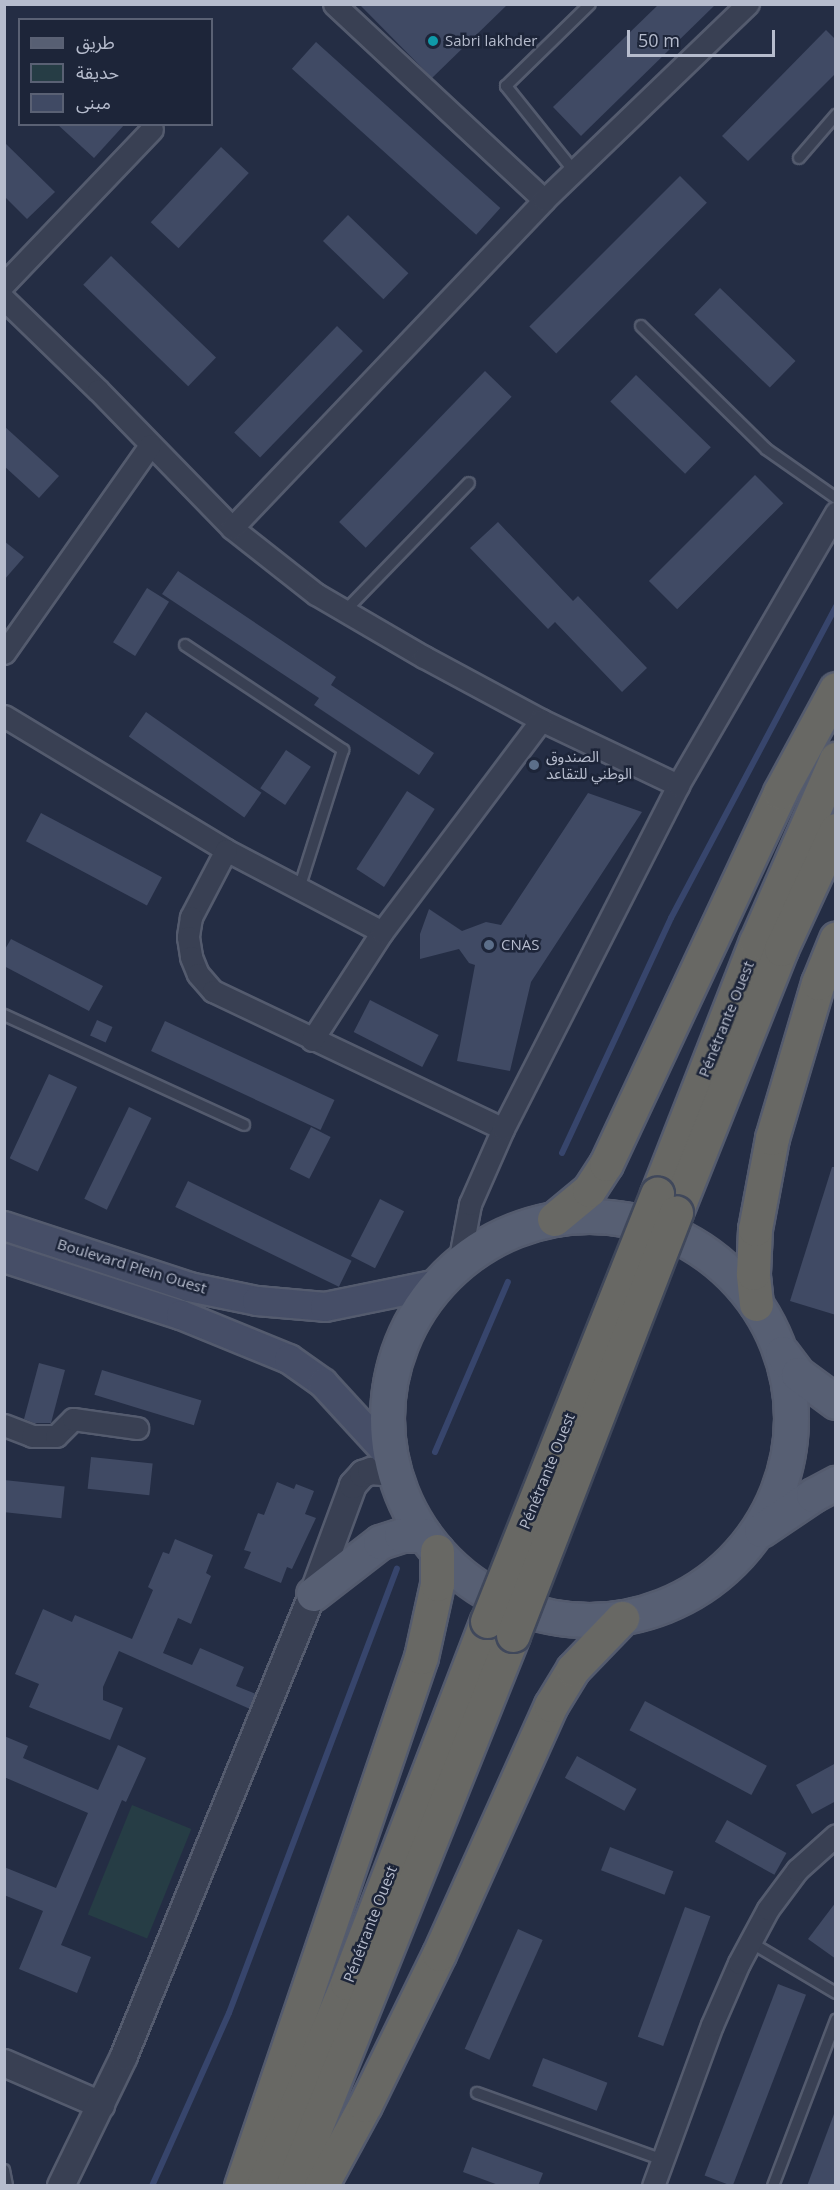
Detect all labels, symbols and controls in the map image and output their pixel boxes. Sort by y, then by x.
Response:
legend [18,18,213,126]
scale bar [630,18,778,56]
text: 50 m [638,28,680,52]
text: طريق [76,30,115,54]
place label: Sabri lakhder [445,32,537,50]
marker: Sabri lakhder [426,34,440,48]
text: حديقة [76,60,119,84]
text: مبنى [76,90,111,114]
place label: الصندوق الوطني للتقاعد [546,747,632,782]
marker: الصندوق الوطني للتقاعد [527,758,541,772]
place label: CNAS [501,936,539,954]
marker: CNAS [482,938,496,952]
street label: Pénétrante Ouest [695,958,757,1080]
street label: Boulevard Plein Ouest [55,1235,209,1297]
street label: Pénétrante Ouest [516,1410,578,1532]
street label: Pénétrante Ouest [339,1863,401,1985]

